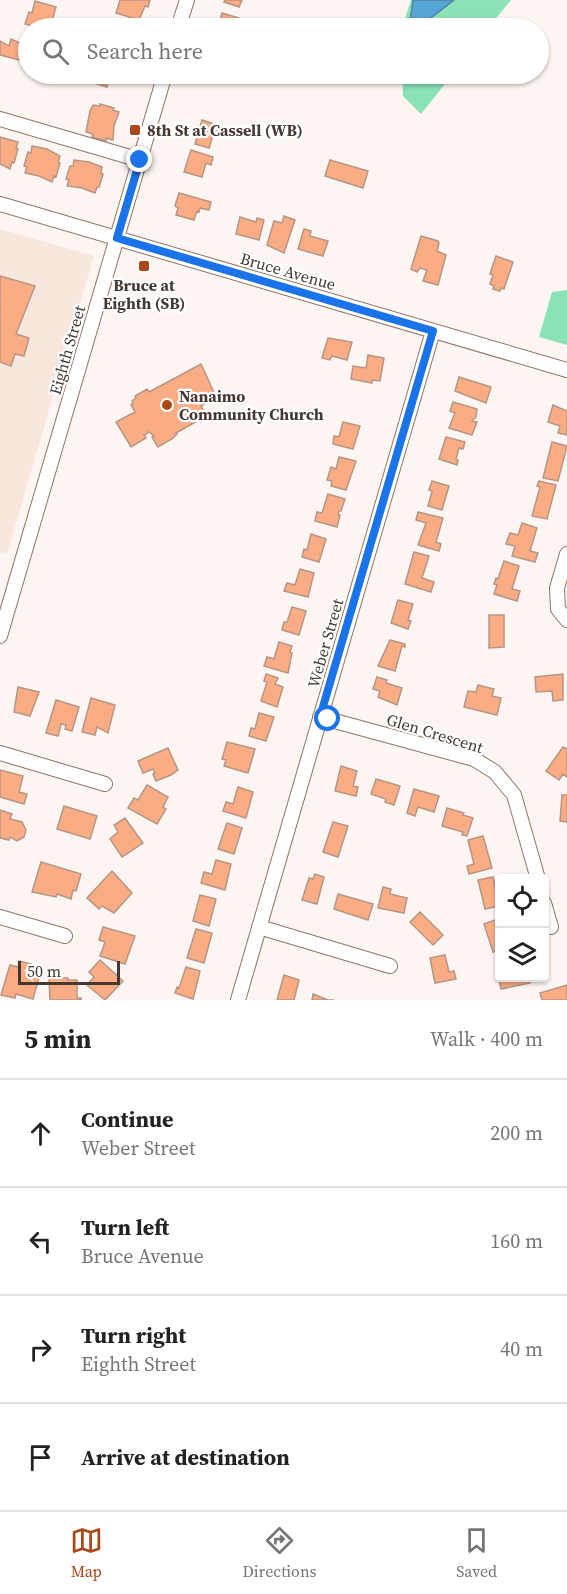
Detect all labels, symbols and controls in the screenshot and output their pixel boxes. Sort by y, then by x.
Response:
search box [18,18,549,84]
icon: search [39,35,72,68]
text: Search here [87,36,203,66]
place label: 8th St at Cassell (WB) [147,119,303,141]
marker: 8th St at Cassell (WB) [128,123,142,137]
route end [126,146,152,172]
street label: Bruce Avenue [238,247,338,295]
marker: Bruce at Eighth (SB) [137,259,151,273]
place label: Bruce at Eighth (SB) [103,274,185,314]
street label: Eighth Street [44,302,90,397]
place label: Nanaimo Community Church [179,385,324,425]
marker: Nanaimo Community Church [160,398,174,412]
street label: Weber Street [302,595,348,690]
route start [314,705,340,731]
street label: Glen Crescent [384,708,487,758]
map controls [495,874,549,982]
button: locate [495,874,549,928]
button: layers [495,928,549,982]
scale bar [18,958,120,986]
text: 50 m [27,960,61,982]
text: 5 min [24,1021,91,1057]
text: Walk · 400 m [430,1025,543,1053]
text: Continue [81,1104,174,1134]
icon: ahead [24,1117,57,1150]
text: 200 m [490,1119,543,1147]
text: Weber Street [81,1134,195,1162]
text: Turn left [81,1212,169,1242]
icon: left [24,1225,57,1258]
text: 160 m [490,1227,543,1255]
text: Bruce Avenue [81,1242,204,1270]
text: Turn right [81,1320,186,1350]
icon: right [24,1333,57,1366]
text: 40 m [500,1335,543,1363]
text: Eighth Street [81,1350,196,1378]
icon: arrive [24,1441,57,1474]
text: Arrive at destination [81,1442,290,1472]
tab: Map [70,1524,103,1582]
tab: Directions [242,1524,317,1582]
tab: Saved [456,1524,497,1582]

